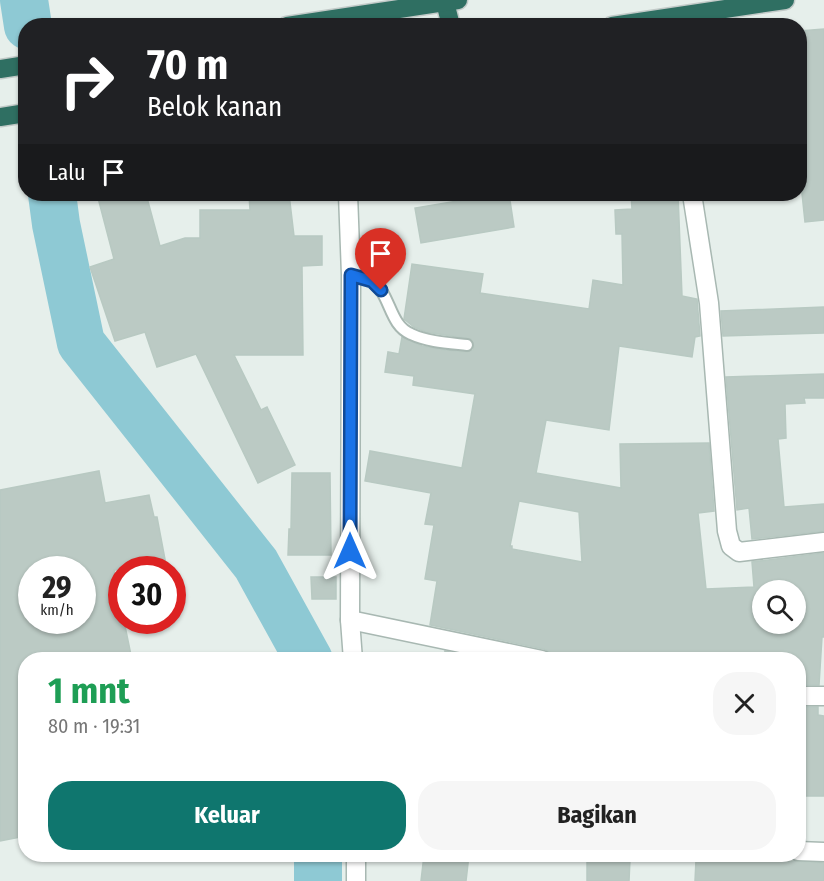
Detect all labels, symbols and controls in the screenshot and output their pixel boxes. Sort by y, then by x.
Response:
text: 70 m [147,40,228,90]
icon: right [48,42,126,120]
text: Belok kanan [147,91,282,123]
icon: arrive [97,156,130,189]
text: Lalu [48,159,85,186]
pin [355,228,406,290]
icon: arrive [364,237,397,270]
position arrow [318,519,382,583]
speed limit sign: 30 [108,556,186,634]
text: 29 [42,570,72,606]
map controls [752,580,806,634]
button: search [752,580,806,634]
text: km/h [40,601,74,619]
text: 1 mnt [48,669,130,713]
button: close [713,672,776,735]
text: 80 m · 19:31 [48,714,140,738]
button: Keluar [48,781,406,850]
button: Bagikan [418,781,776,850]

